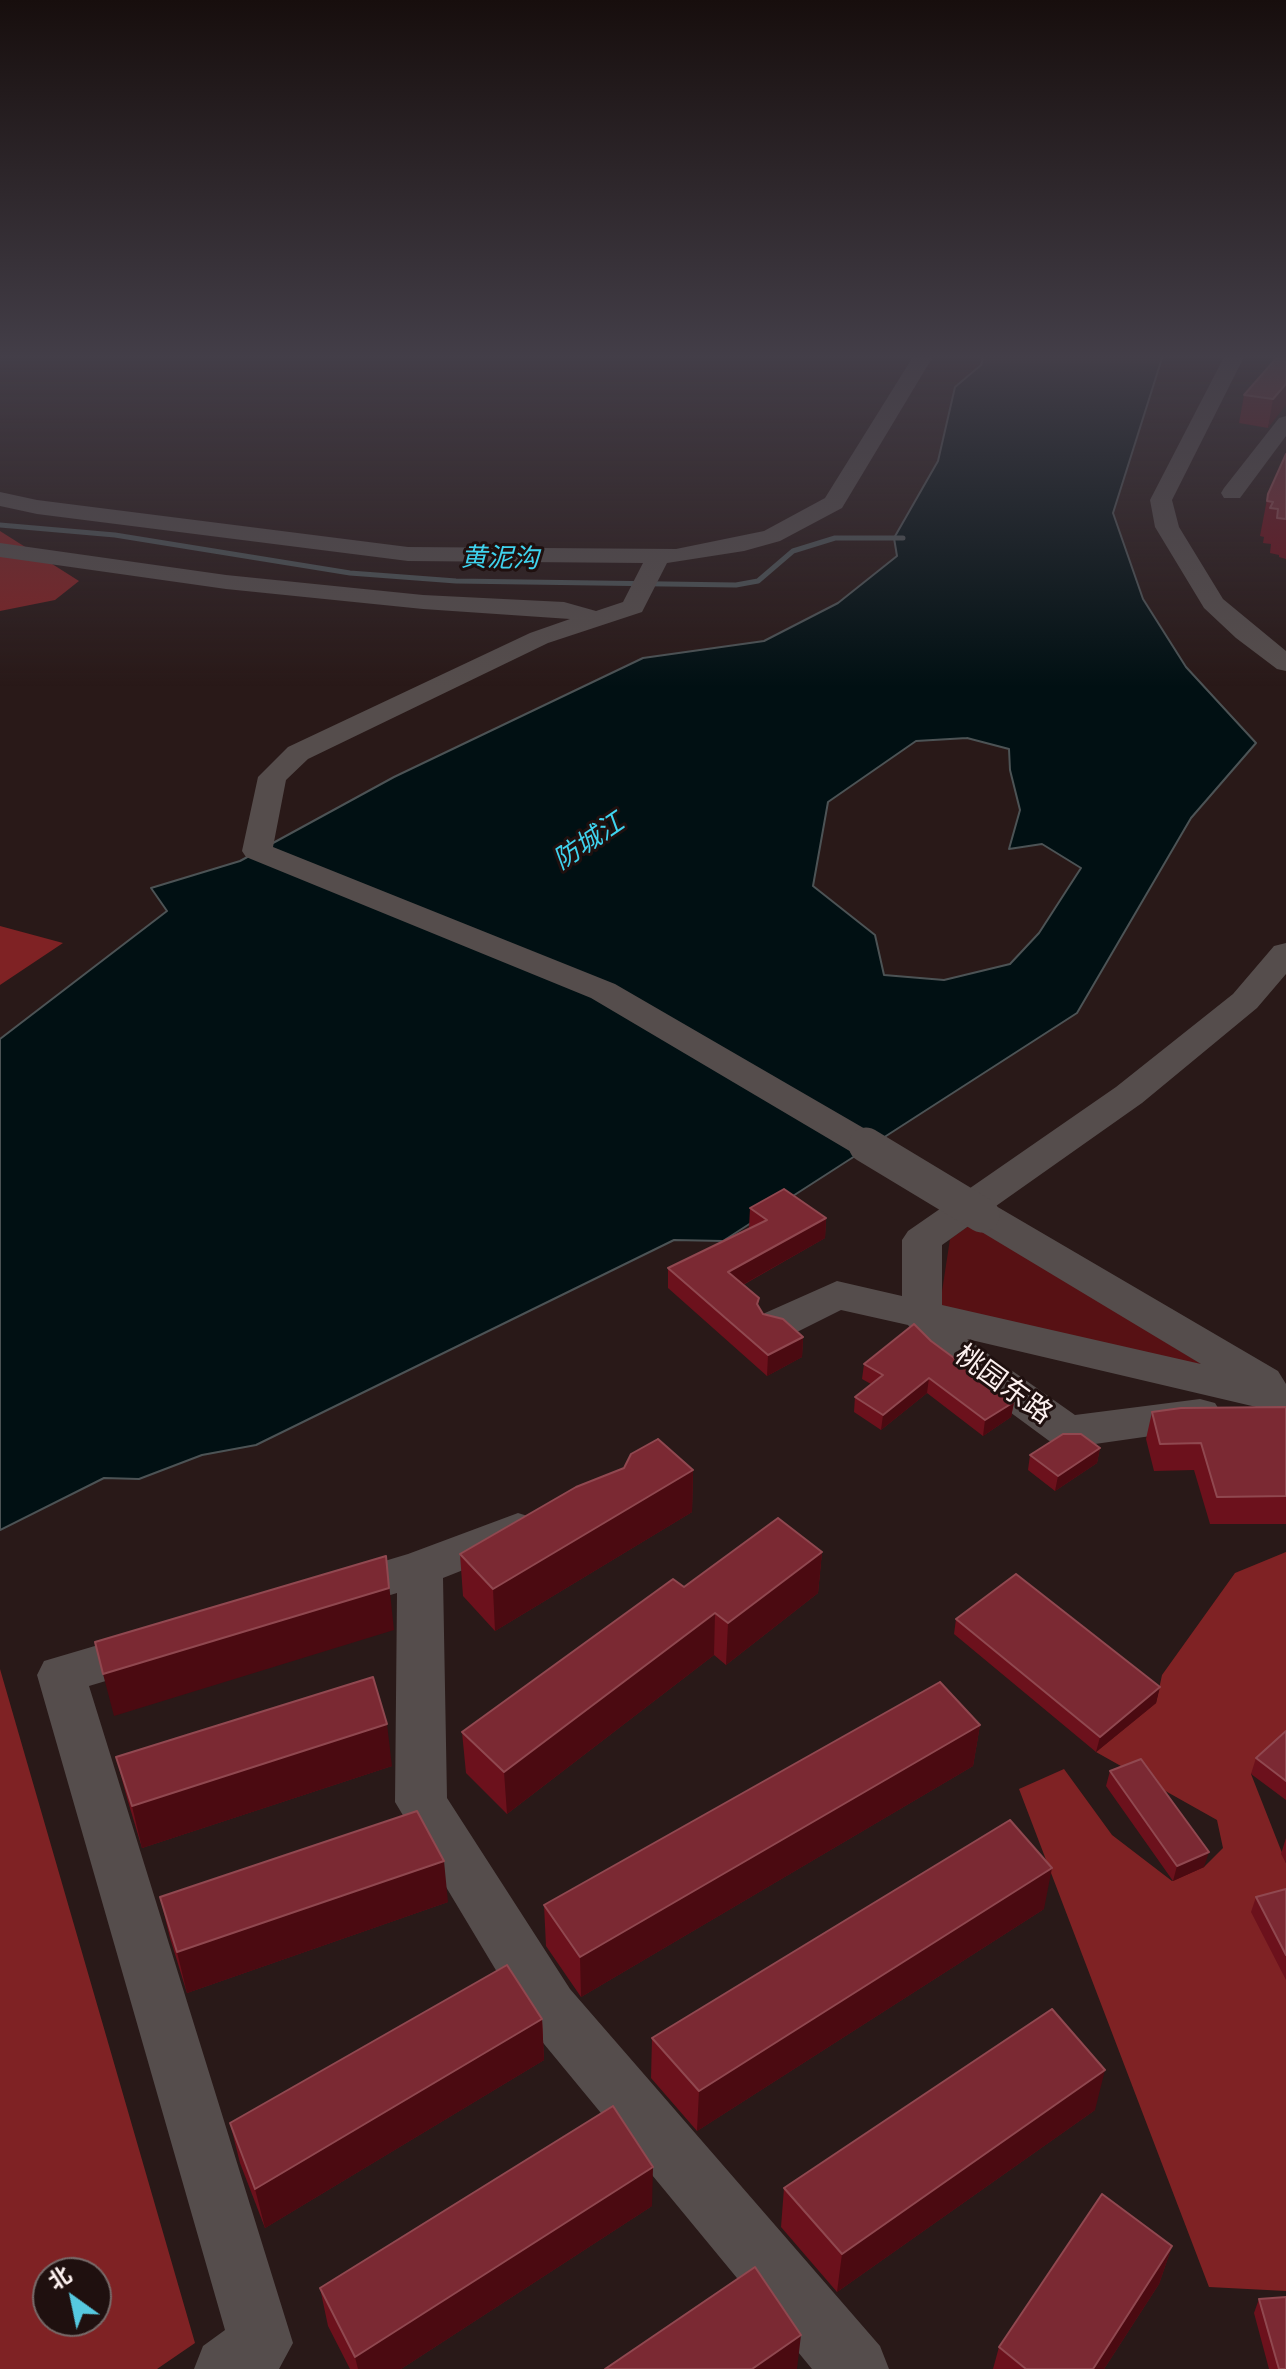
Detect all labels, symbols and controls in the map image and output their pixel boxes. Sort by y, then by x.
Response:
water label: 黄泥沟 [461,543,539,575]
water label: 防城江 [548,807,630,877]
street label: 桃园东路 [948,1338,1058,1432]
north arrow [32,2257,112,2337]
text: 北 [43,2261,76,2295]

